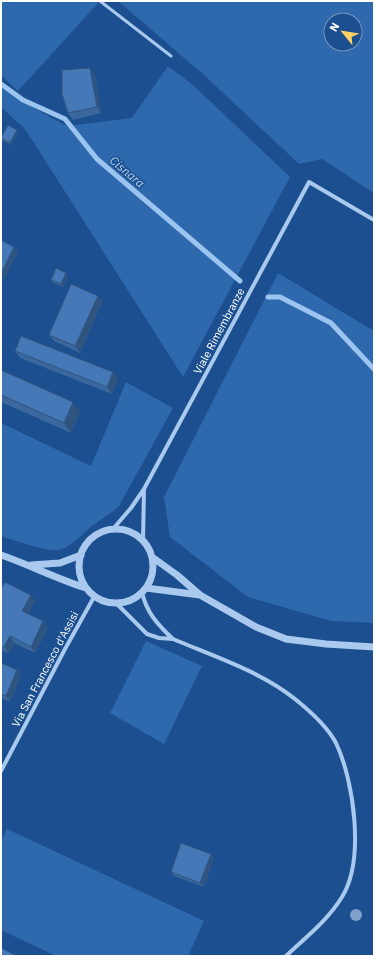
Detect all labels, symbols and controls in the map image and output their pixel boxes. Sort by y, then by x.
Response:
north arrow [323,12,363,52]
text: N [326,20,342,34]
water label: Cisnara [107,153,148,191]
street label: Viale Rimembranze [190,286,248,376]
street label: Via San Francesco d'Assisi [8,609,82,729]

